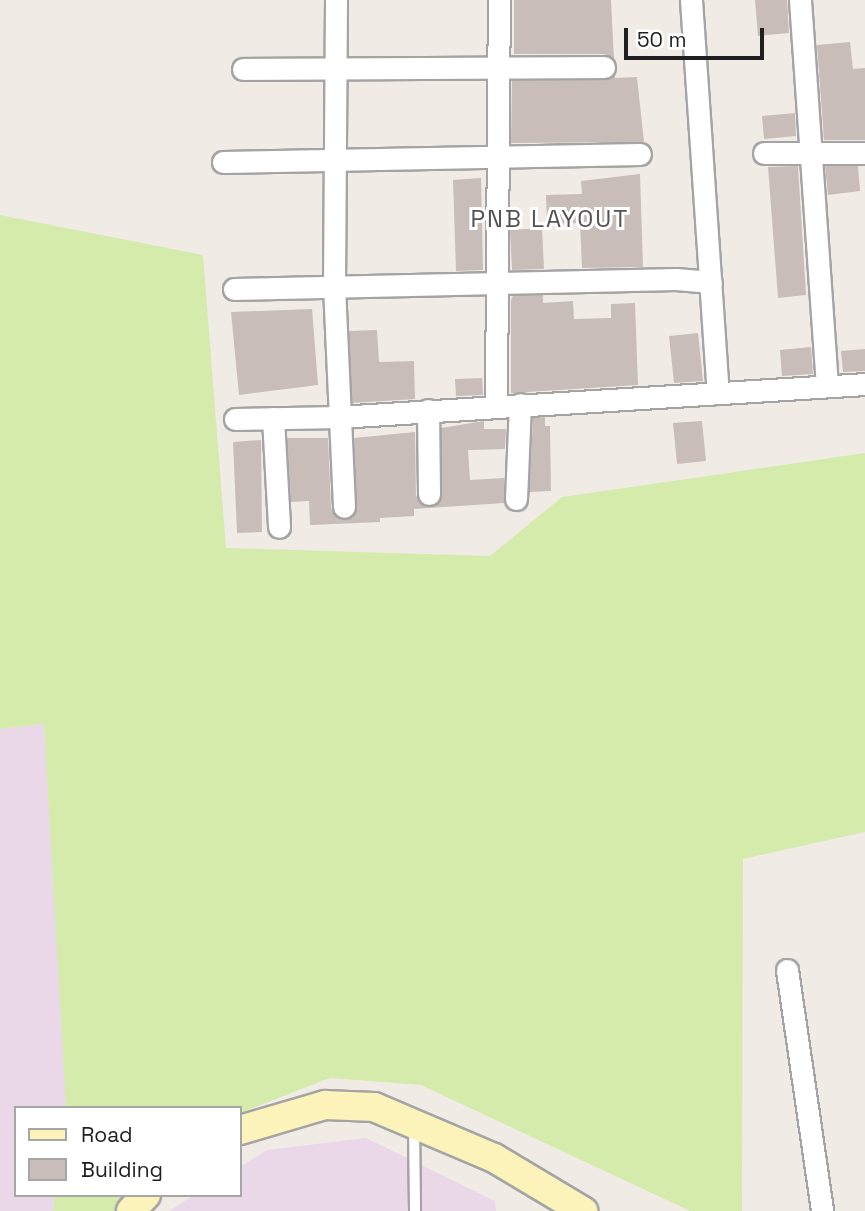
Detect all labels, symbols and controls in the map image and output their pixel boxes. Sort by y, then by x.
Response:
scale bar [627,14,767,58]
text: 50 m [637,26,687,53]
district label: PNB LAYOUT [472,205,628,233]
legend [14,1106,242,1197]
text: Road [81,1121,133,1148]
text: Building [81,1156,163,1183]

